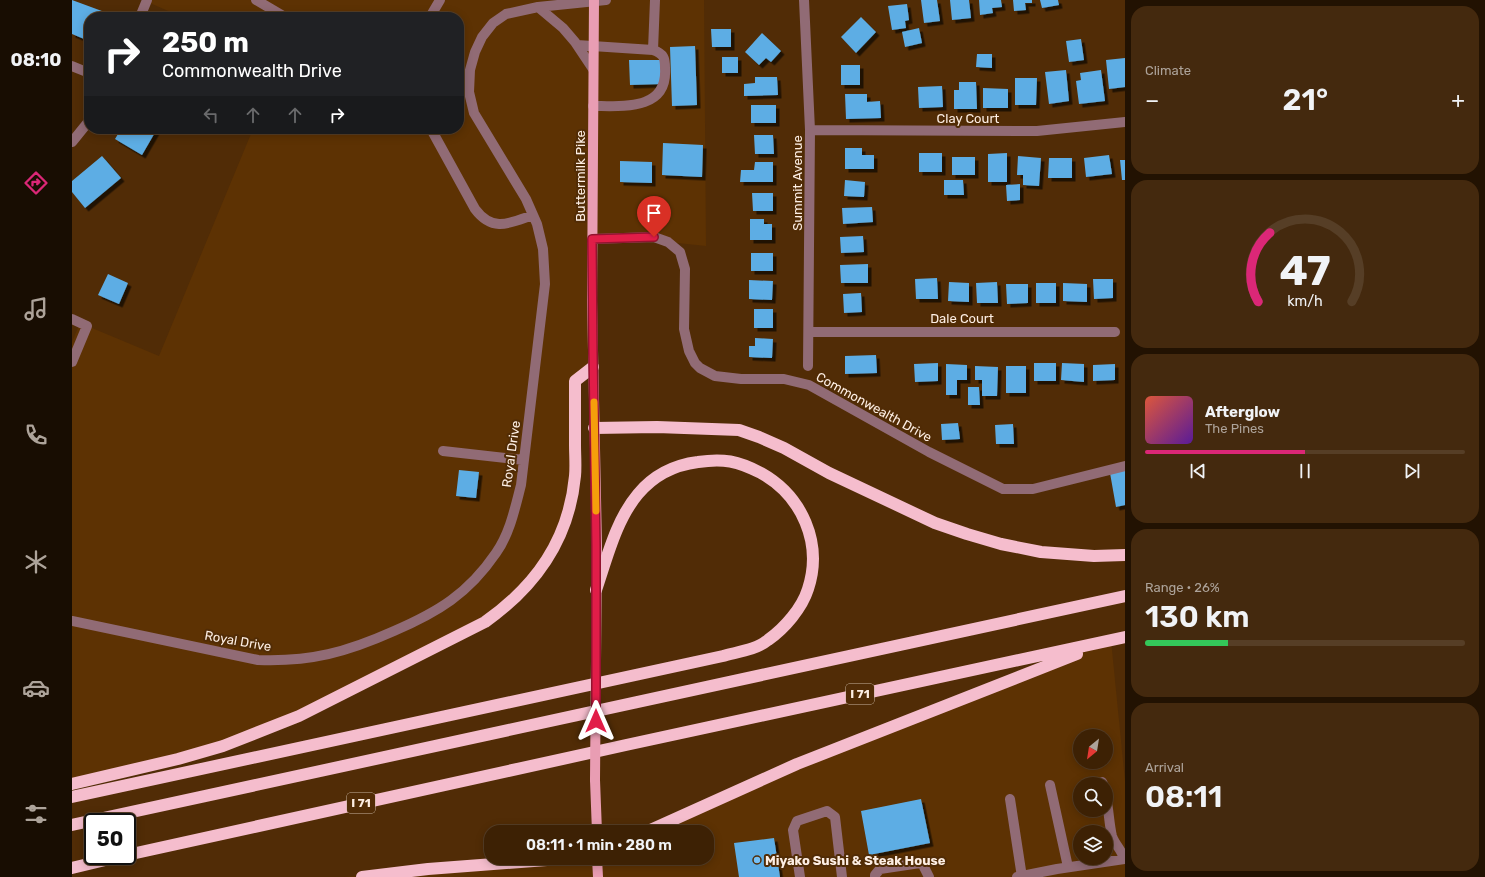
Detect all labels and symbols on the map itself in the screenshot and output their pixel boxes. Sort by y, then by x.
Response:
street label: Clay Court [937,111,999,126]
street label: Buttermilk Pike [573,130,588,222]
street label: Summit Avenue [790,135,805,231]
pin [637,196,671,237]
street label: Dale Court [930,311,994,326]
street label: Commonwealth Drive [814,369,934,445]
street label: Royal Drive [499,420,523,488]
street label: Royal Drive [204,628,272,654]
road number: I 71 [846,684,874,704]
position arrow [575,700,617,742]
north arrow [1073,729,1113,769]
road number: I 71 [347,793,375,813]
speed limit sign: 50 [84,813,136,865]
place label: Miyako Sushi & Steak House [765,853,946,868]
marker: Miyako Sushi & Steak House [752,855,762,865]

